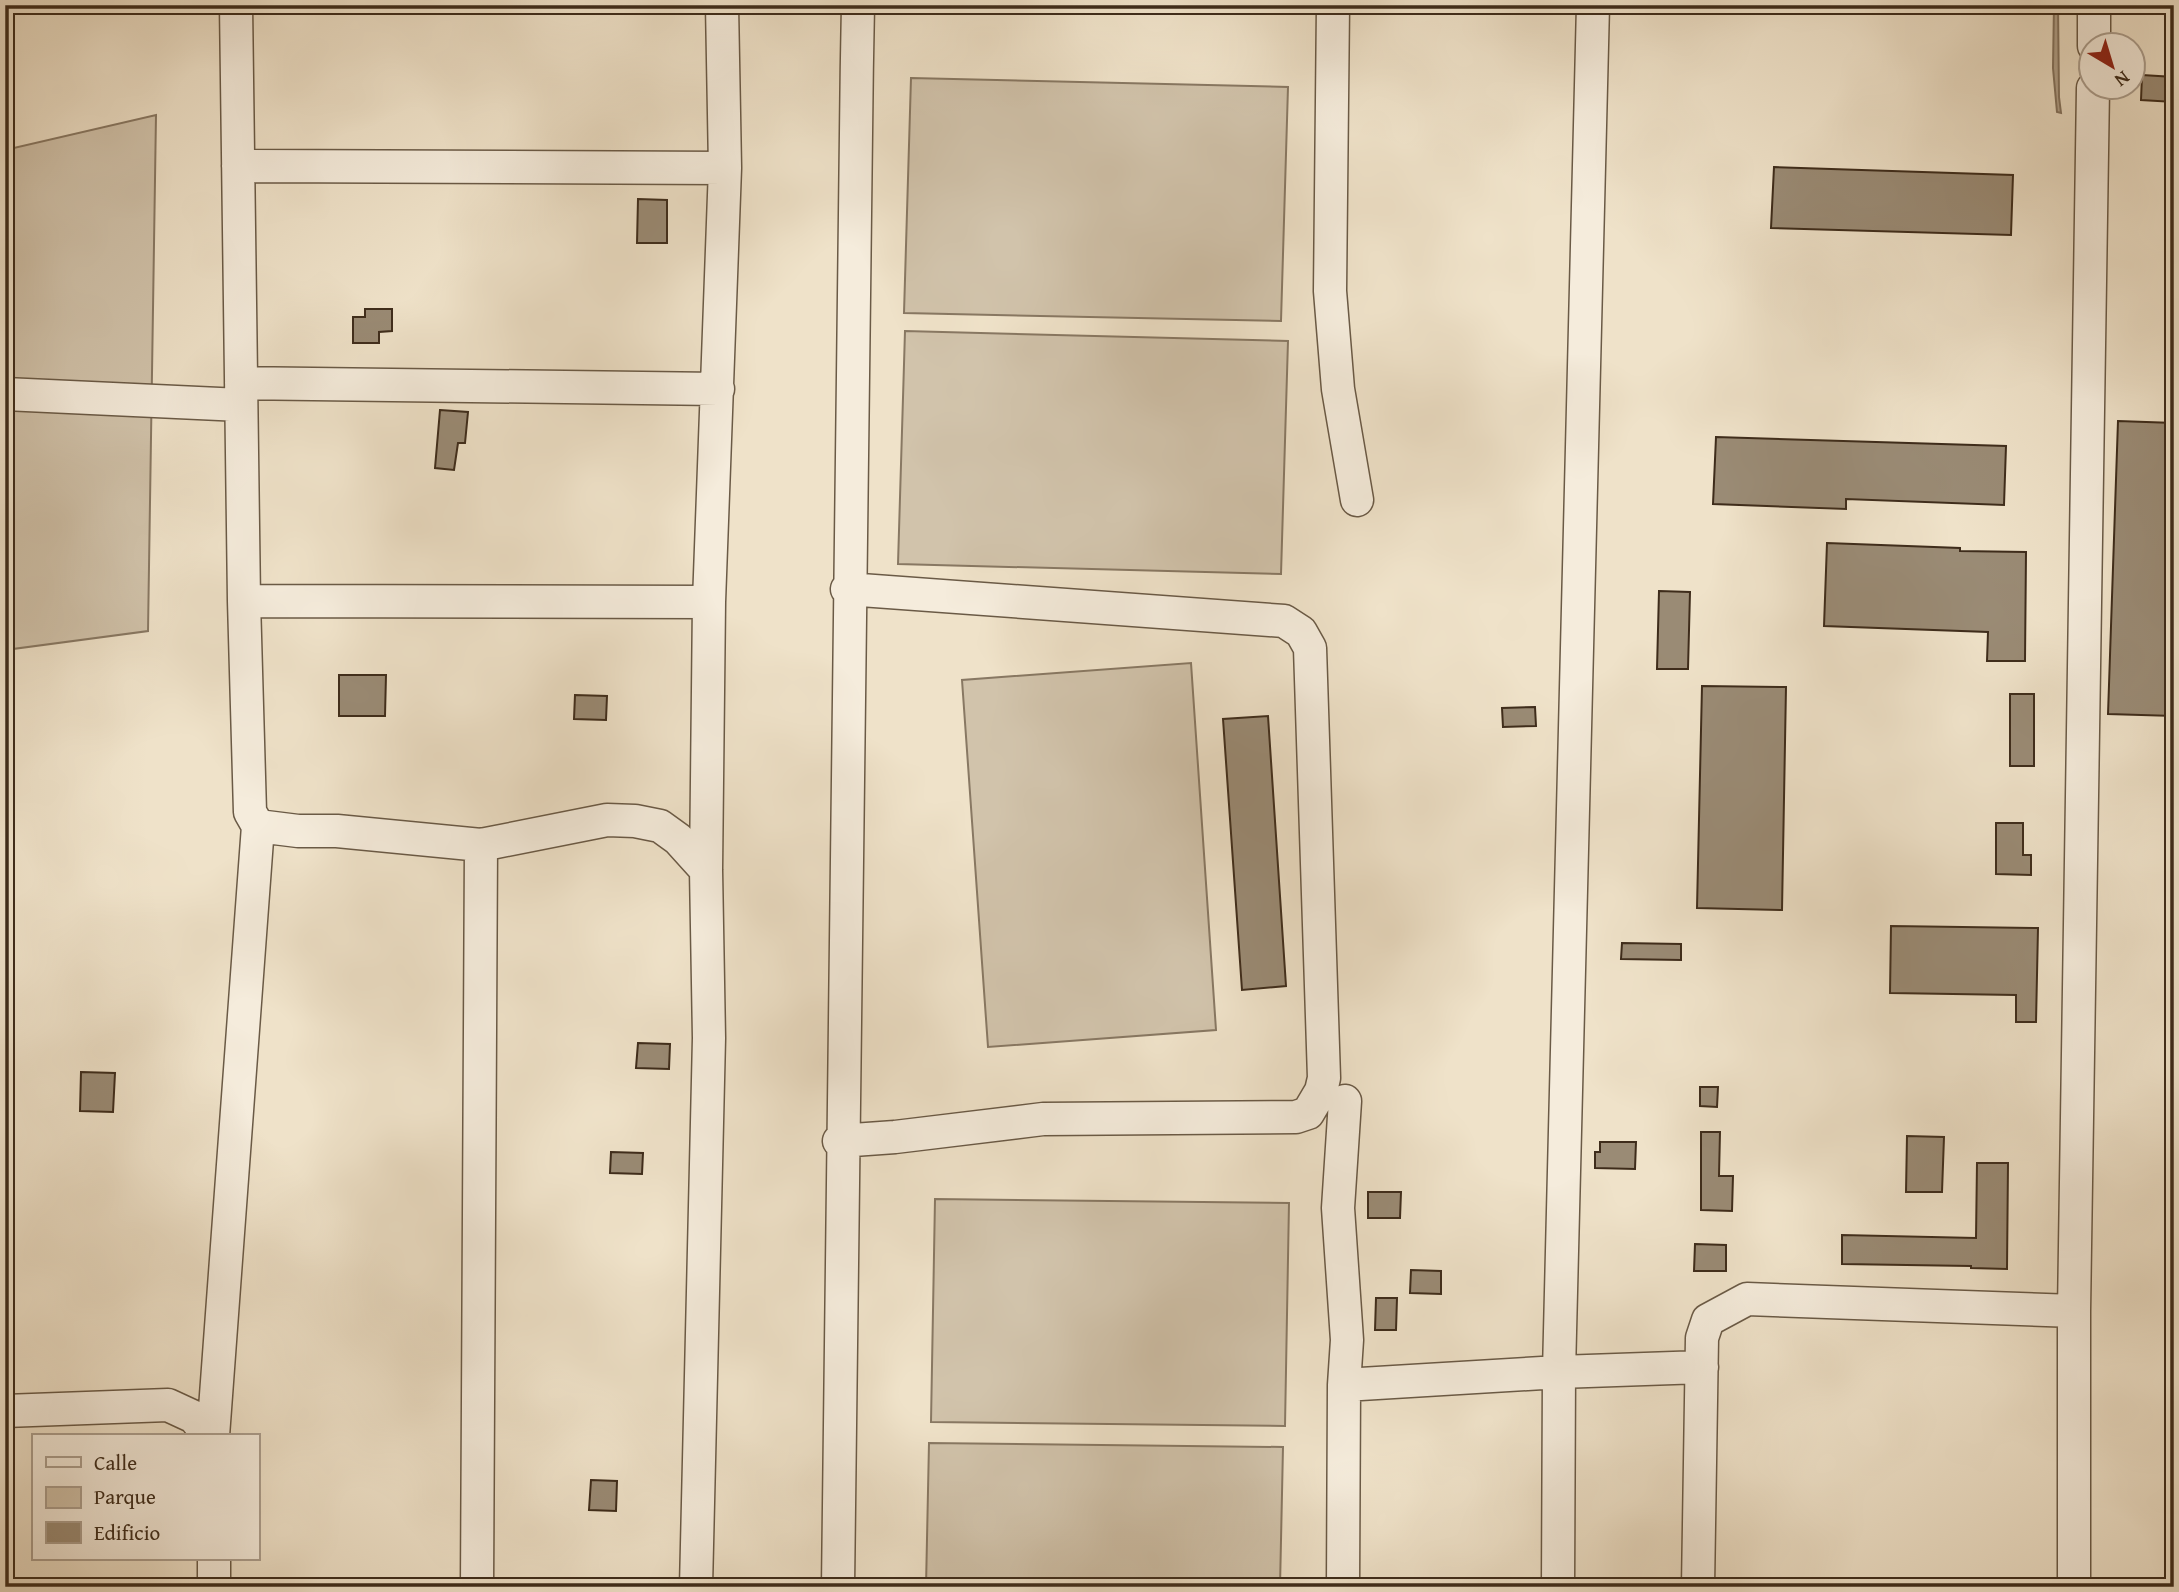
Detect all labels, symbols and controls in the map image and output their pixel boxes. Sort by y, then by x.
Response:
north arrow [2078,32,2148,102]
text: N [2109,64,2136,95]
legend [32,1434,259,1560]
text: Calle [94,1447,137,1478]
text: Parque [94,1481,156,1512]
text: Edificio [94,1517,160,1548]

